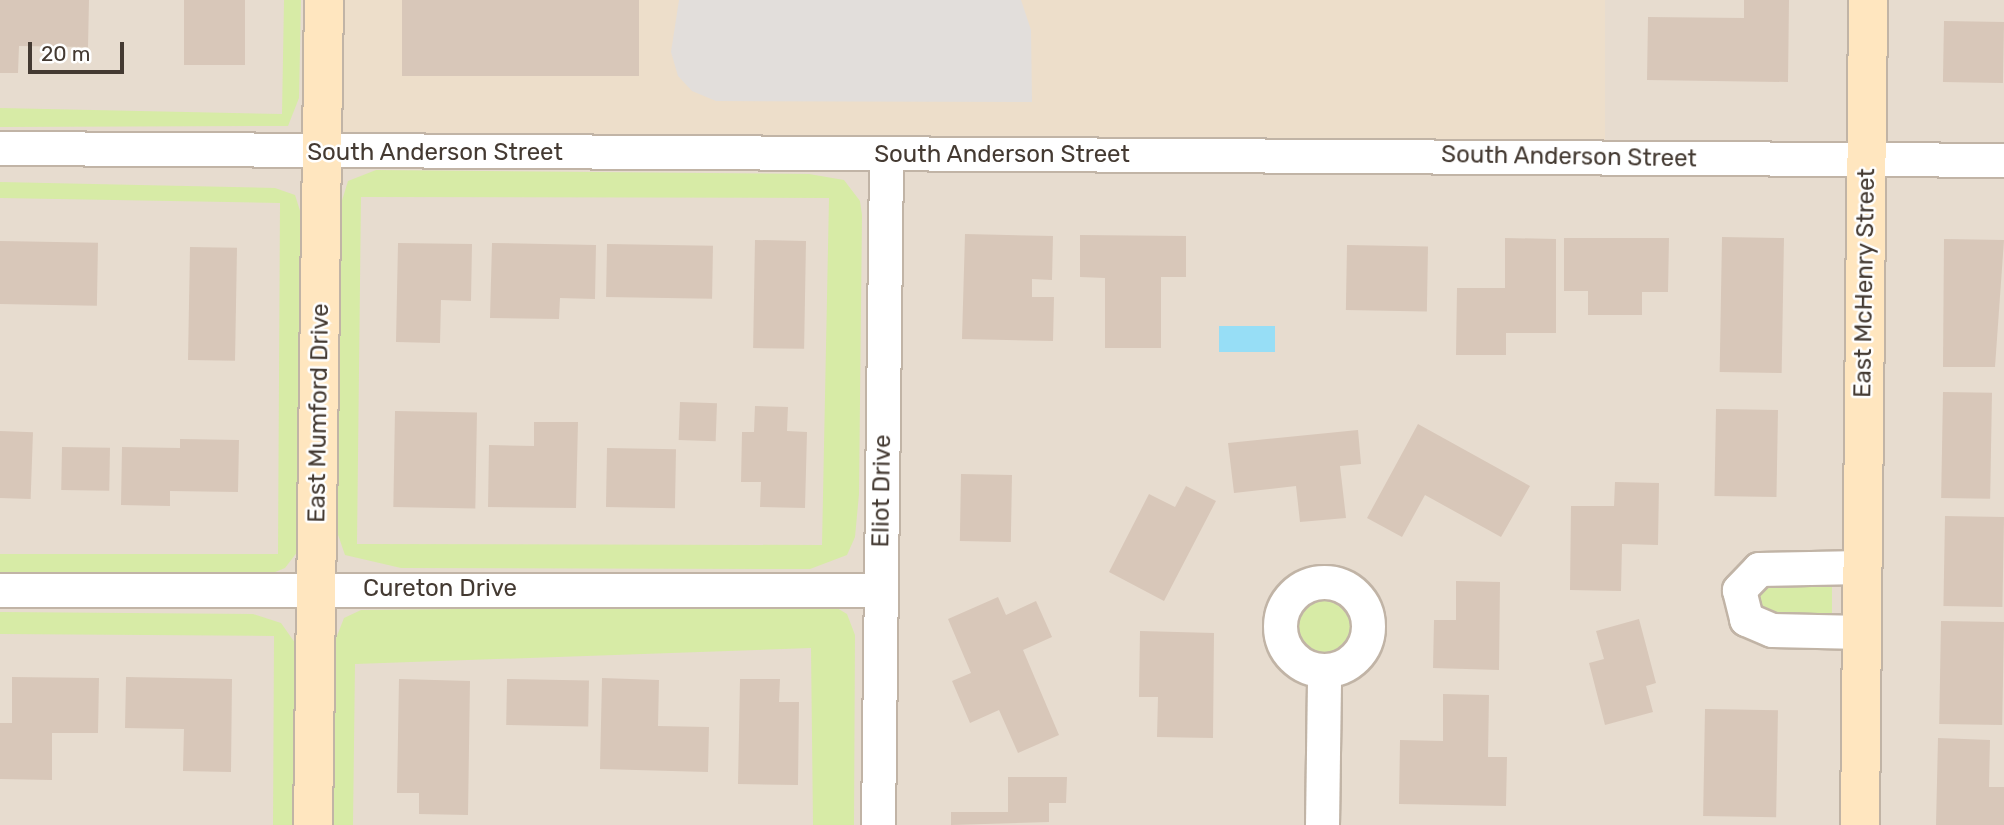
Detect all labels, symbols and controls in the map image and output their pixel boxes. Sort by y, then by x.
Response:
scale bar [32,28,128,72]
text: 20 m [41,41,90,66]
street label: South Anderson Street [307,139,563,167]
street label: South Anderson Street [1441,140,1697,174]
street label: South Anderson Street [874,141,1130,169]
street label: East McHenry Street [1849,168,1881,398]
street label: East Mumford Drive [303,303,335,523]
street label: Eliot Drive [867,434,897,548]
street label: Cureton Drive [363,575,517,603]

